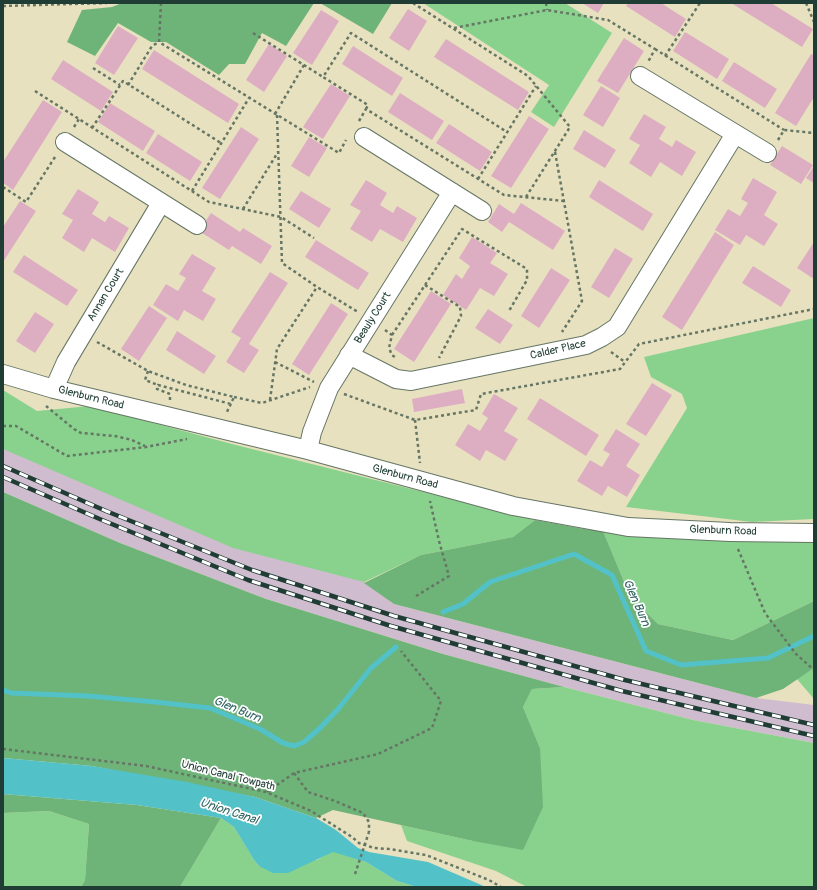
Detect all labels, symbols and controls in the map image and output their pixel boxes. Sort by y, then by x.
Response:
street label: Annan Court [85,266,127,324]
street label: Beauly Court [352,290,394,346]
street label: Calder Place [529,337,587,363]
street label: Glenburn Road [57,383,125,413]
street label: Glenburn Road [371,462,439,492]
street label: Glenburn Road [689,523,757,539]
water label: Glen Burn [619,577,653,629]
water label: Glen Burn [211,694,263,726]
street label: Union Canal Towpath [180,758,276,794]
water label: Union Canal [198,796,260,828]

